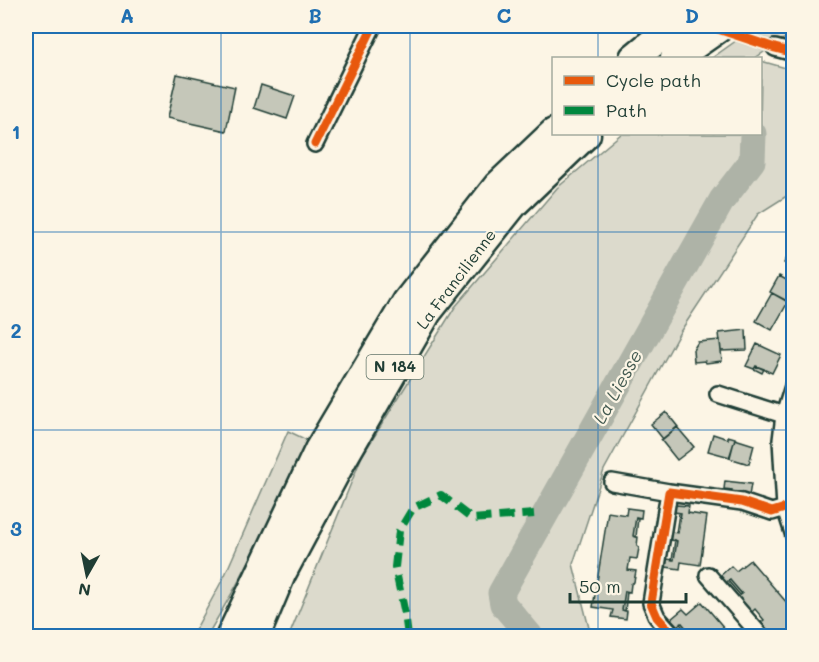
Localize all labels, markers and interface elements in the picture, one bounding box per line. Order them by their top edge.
text: A [120,2,134,28]
text: B [308,2,322,28]
text: C [497,2,512,28]
text: D [685,2,699,28]
legend [552,57,762,135]
text: Cycle path [606,68,701,92]
text: Path [606,98,646,122]
text: 1 [12,118,20,144]
street label: La Francilienne [411,224,500,333]
text: 2 [10,317,22,343]
water label: La Liesse [587,345,647,428]
road number: N 184 [366,355,424,379]
text: 3 [10,515,22,541]
north arrow [57,545,117,605]
scale bar [570,566,686,604]
text: 50 m [579,574,621,598]
text: N [77,579,92,602]

